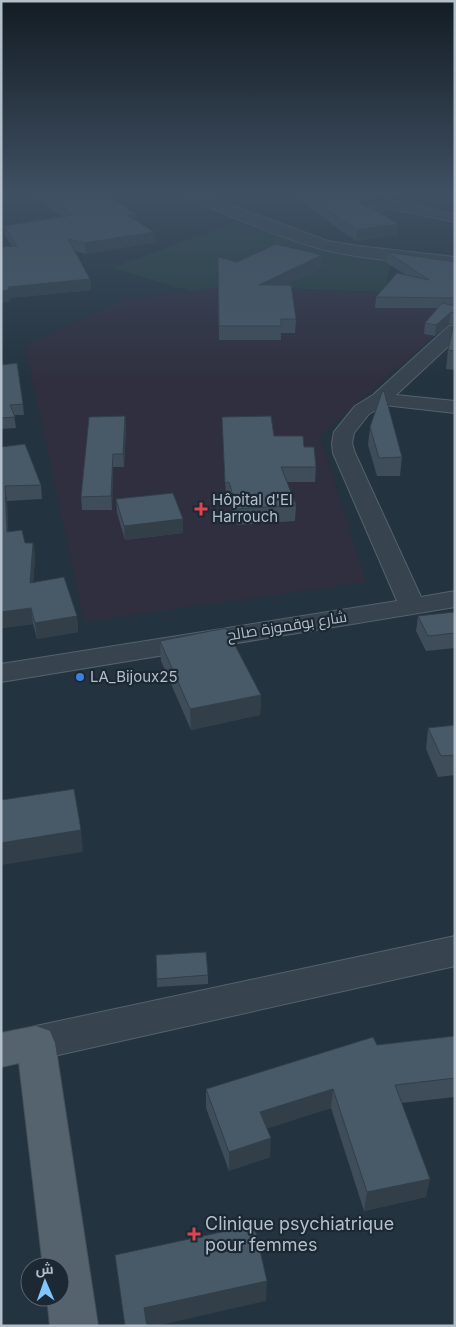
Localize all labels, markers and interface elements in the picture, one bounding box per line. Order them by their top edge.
place label: Hôpital d'El Harrouch [212,490,293,526]
marker: Hôpital d'El Harrouch [194,502,208,516]
street label: شارع بوقموزة صالح [226,607,348,646]
place label: LA_Bijoux25 [90,667,178,686]
marker: LA_Bijoux25 [74,671,86,683]
place label: Clinique psychiatrique pour femmes [205,1213,394,1255]
marker: Clinique psychiatrique pour femmes [187,1227,201,1241]
north arrow [20,1257,70,1307]
text: ش [35,1260,54,1278]

